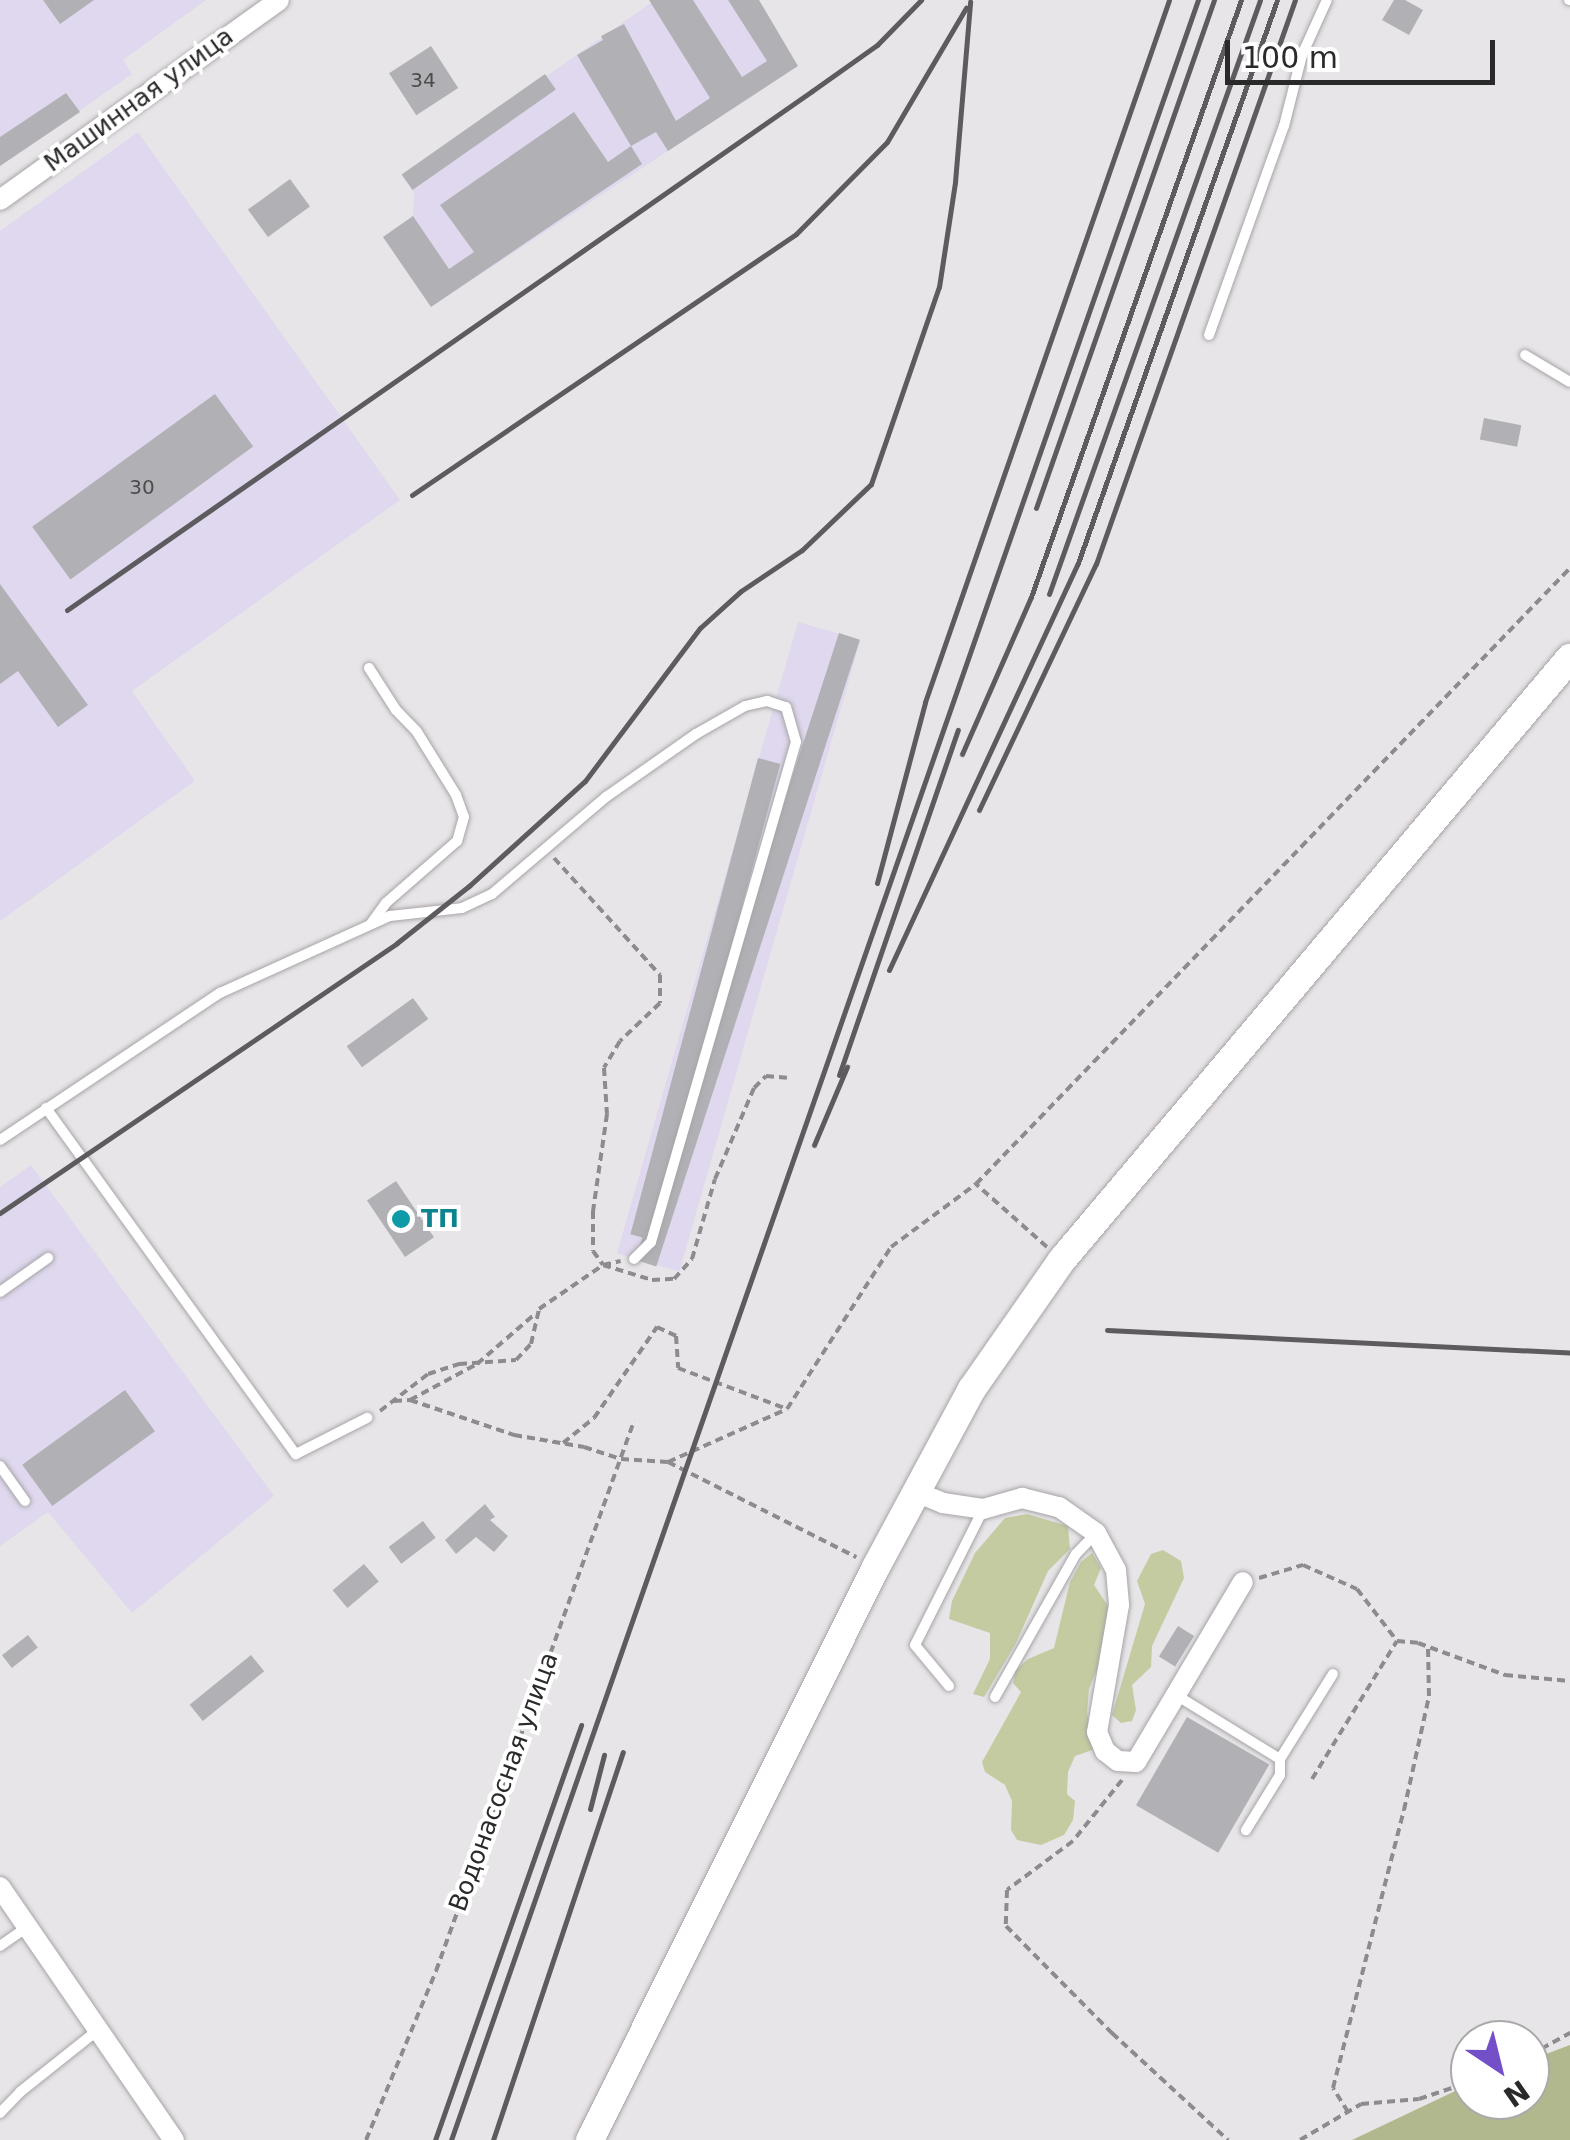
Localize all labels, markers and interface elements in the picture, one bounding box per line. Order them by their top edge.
scale bar [1230,20,1500,82]
street label: Машинная улица [39,21,239,179]
text: 100 m [1242,40,1338,75]
house number: 34 [410,68,436,92]
house number: 30 [129,475,155,499]
place label: ТП [421,1204,459,1234]
marker: ТП [390,1208,412,1230]
street label: Водонасосная улица [443,1648,565,1916]
north arrow [1450,2020,1550,2120]
text: N [1497,2073,1535,2114]

